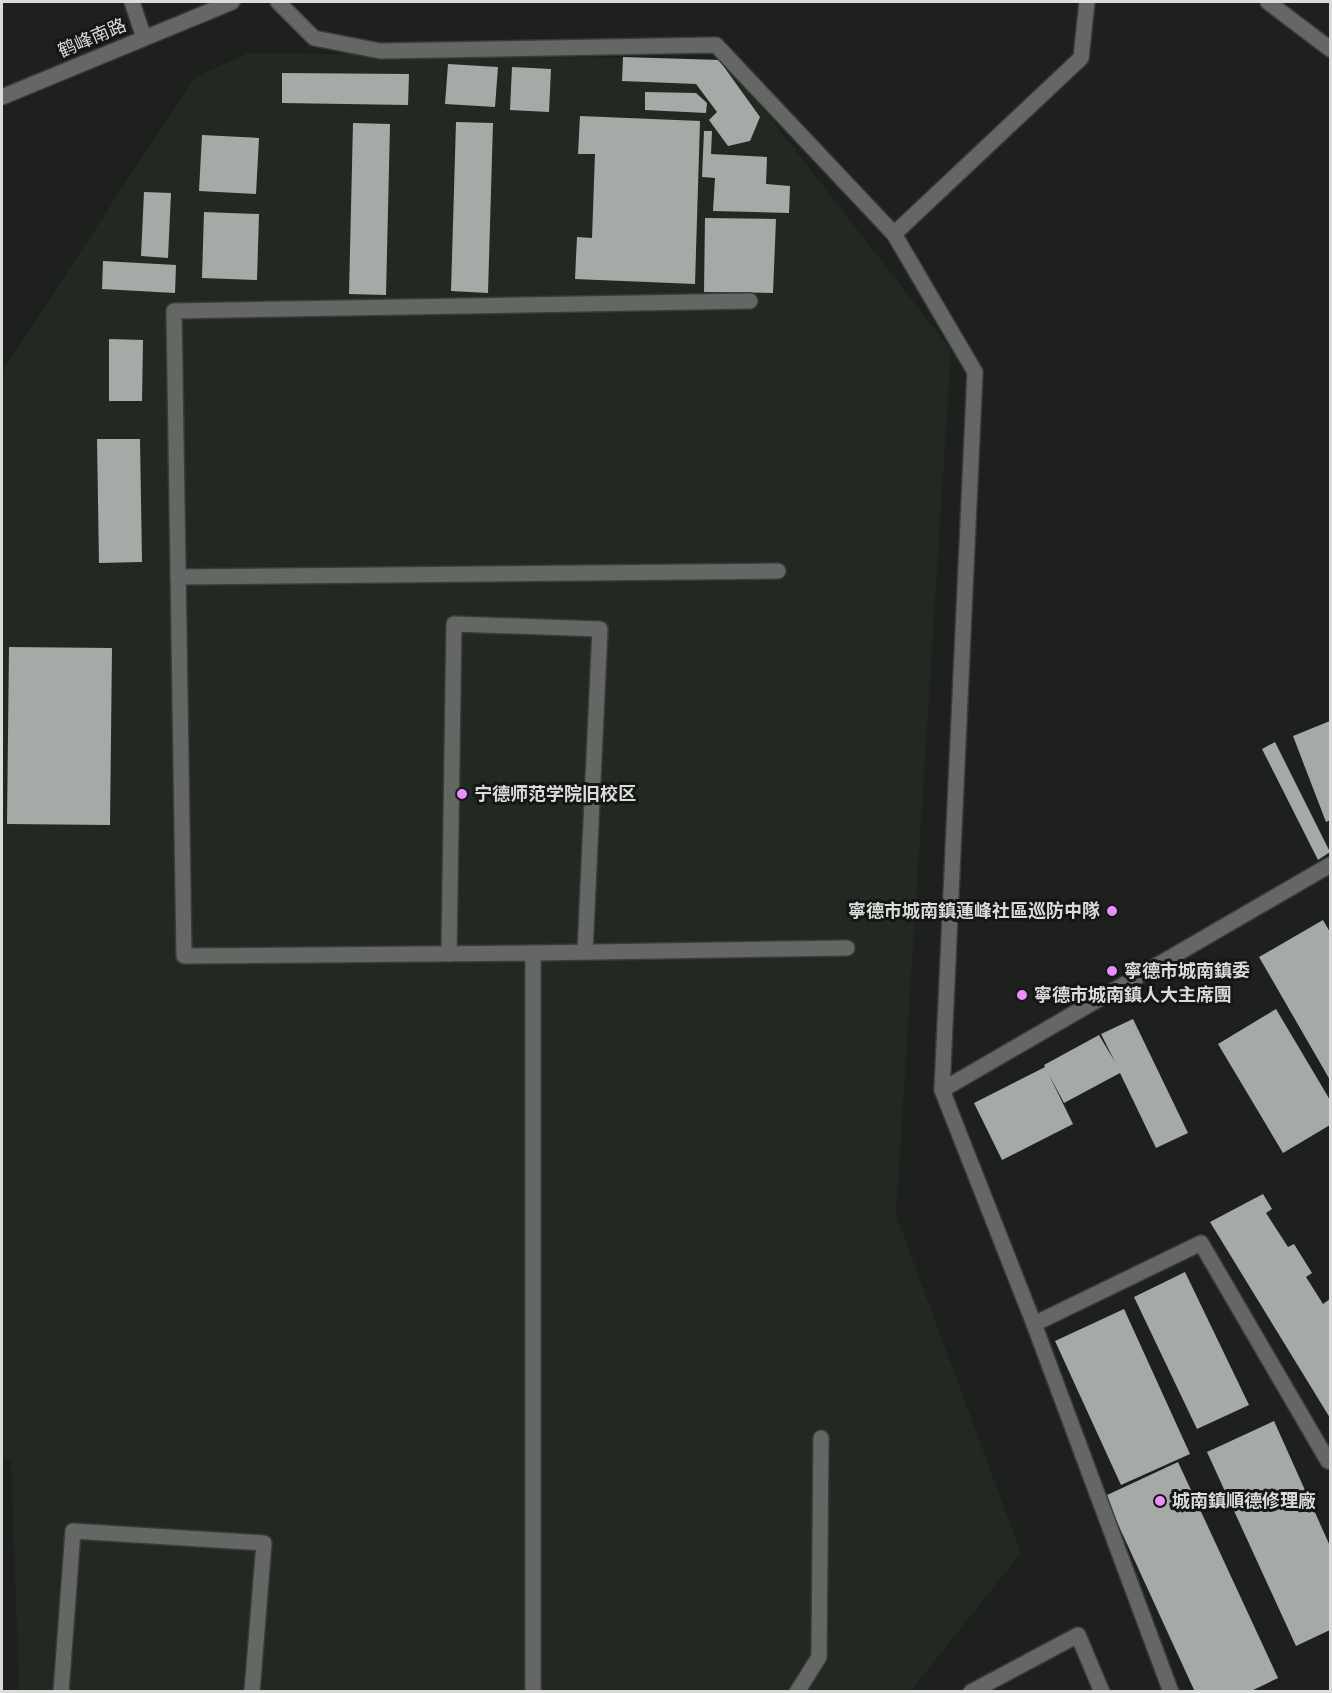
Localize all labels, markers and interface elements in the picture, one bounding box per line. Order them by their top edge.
street label: 鹤峰南路 [55,14,129,62]
place label: 宁德师范学院旧校区 [474,783,636,805]
marker: 宁德师范学院旧校区 [455,787,469,801]
place label: 寧德市城南鎮蓮峰社區巡防中隊 [848,900,1100,922]
marker: 寧德市城南鎮蓮峰社區巡防中隊 [1105,904,1119,918]
place label: 寧德市城南鎮委 [1124,960,1250,982]
marker: 寧德市城南鎮委 [1105,964,1119,978]
place label: 寧德市城南鎮人大主席團 [1034,984,1232,1006]
marker: 寧德市城南鎮人大主席團 [1015,988,1029,1002]
place label: 城南鎮順德修理廠 [1172,1490,1316,1512]
marker: 城南鎮順德修理廠 [1153,1494,1167,1508]

